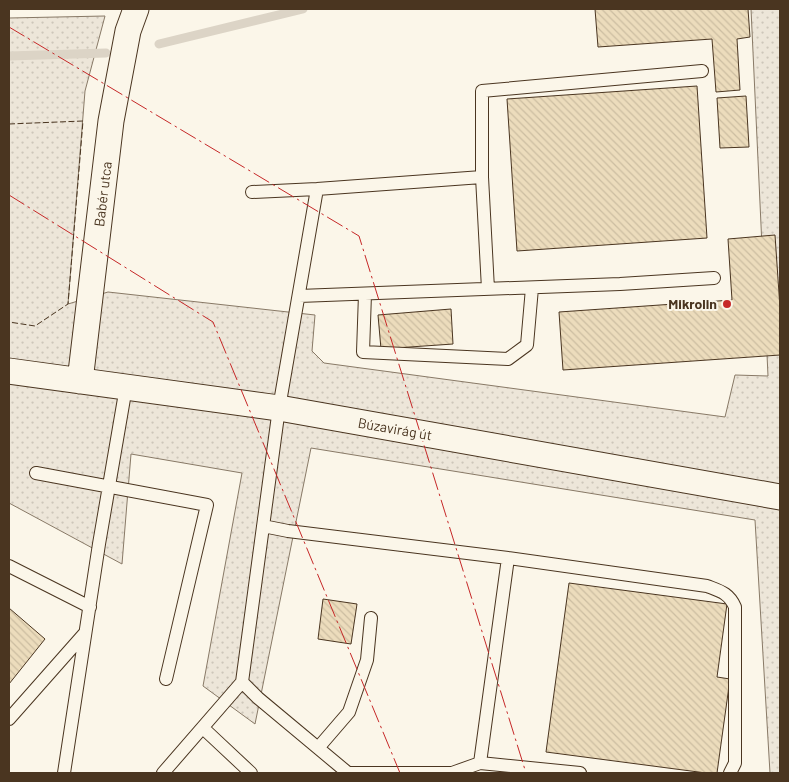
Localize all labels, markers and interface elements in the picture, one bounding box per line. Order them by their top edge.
street label: Babér utca [90,160,115,228]
place label: Mikrolin [668,295,717,312]
marker: Mikrolin [721,298,733,310]
street label: Búzavirág út [357,414,433,443]

